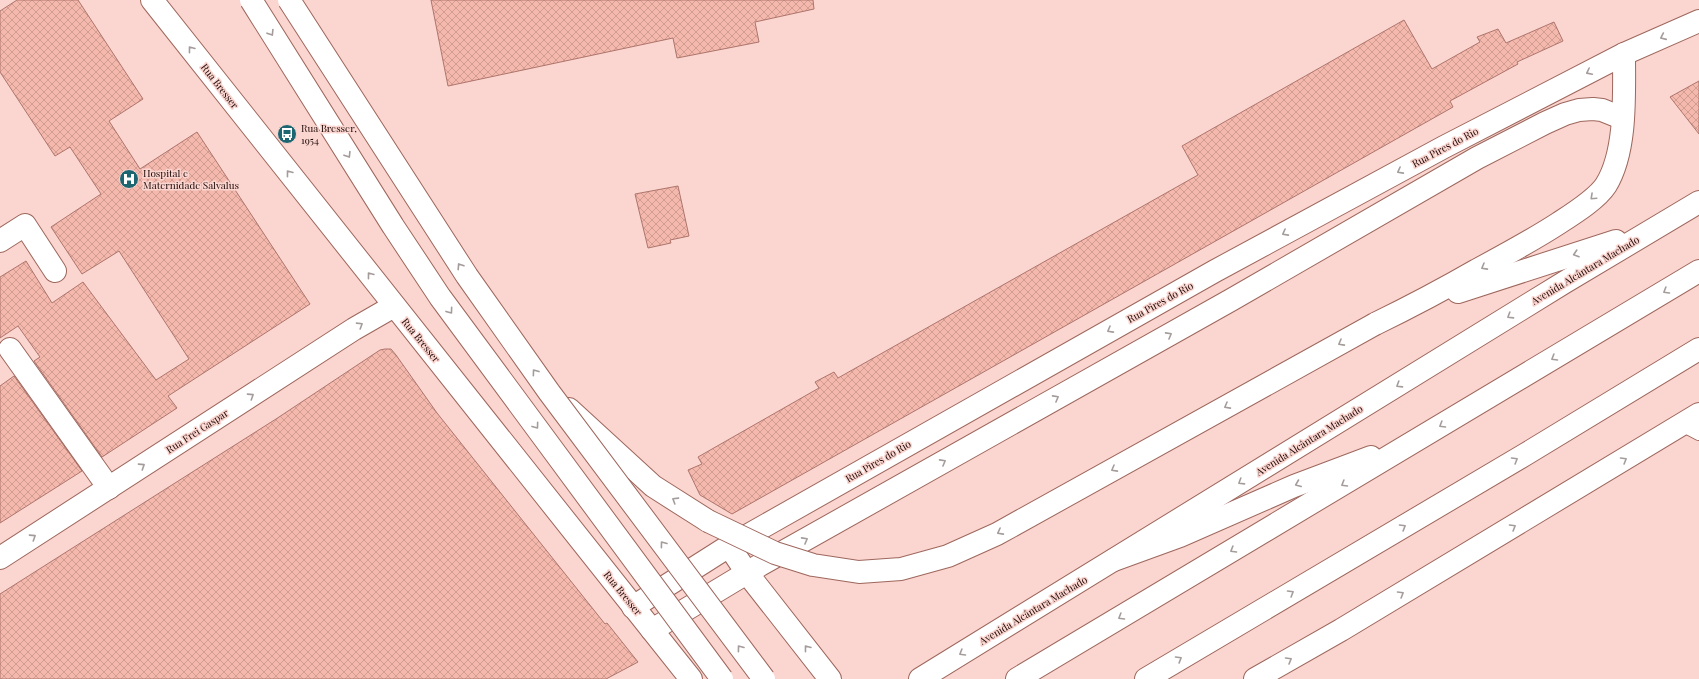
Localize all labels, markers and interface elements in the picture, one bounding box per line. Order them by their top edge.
one-way arrow [267,29,274,36]
one-way arrow [1660,32,1667,40]
one-way arrow [189,47,196,54]
street label: Rua Bresser [198,61,242,112]
one-way arrow [1586,67,1593,75]
place label: Rua Bresser, 1954 [301,121,357,147]
bus stop icon: Rua Bresser, 1954 [276,123,298,145]
street label: Rua Pires do Rio [1409,123,1481,170]
one-way arrow [343,151,351,158]
place label: Hospital e Maternidade Salvalus [143,166,239,192]
one-way arrow [1397,167,1404,174]
hospital icon: Hospital e Maternidade Salvalus [118,168,140,190]
one-way arrow [287,171,294,178]
one-way arrow [1591,192,1598,199]
one-way arrow [1282,229,1290,236]
street label: Avenida Alcântara Machado [1528,232,1642,308]
one-way arrow [1573,249,1580,258]
one-way arrow [1481,262,1488,269]
one-way arrow [457,263,465,270]
one-way arrow [368,273,375,280]
street label: Rua Pires do Rio [1125,278,1196,326]
one-way arrow [1663,287,1670,294]
one-way arrow [445,306,452,313]
one-way arrow [1507,311,1514,319]
street label: Rua Bresser [399,315,444,366]
one-way arrow [356,323,363,330]
one-way arrow [1107,326,1115,333]
one-way arrow [1165,332,1172,339]
one-way arrow [1338,339,1345,346]
one-way arrow [1551,354,1558,361]
one-way arrow [533,369,540,376]
one-way arrow [1396,380,1403,387]
one-way arrow [247,393,254,400]
one-way arrow [1052,396,1059,403]
street label: Avenida Alcântara Machado [1252,401,1366,479]
one-way arrow [1224,402,1232,409]
street label: Rua Frei Gaspar [163,405,231,456]
one-way arrow [1439,420,1446,428]
one-way arrow [531,422,538,429]
street label: Rua Pires do Rio [843,436,914,485]
one-way arrow [1620,457,1627,464]
one-way arrow [1511,458,1518,465]
one-way arrow [938,459,946,466]
one-way arrow [138,463,145,471]
one-way arrow [1111,464,1118,472]
one-way arrow [1238,477,1245,485]
one-way arrow [1341,479,1348,486]
one-way arrow [1295,480,1302,488]
one-way arrow [672,497,679,505]
one-way arrow [1399,524,1406,531]
one-way arrow [1509,524,1516,531]
one-way arrow [997,527,1004,535]
one-way arrow [29,534,36,541]
one-way arrow [801,537,808,544]
one-way arrow [660,541,667,548]
one-way arrow [1230,546,1237,553]
street label: Rua Bresser [601,568,646,619]
street label: Avenida Alcântara Machado [976,572,1090,648]
one-way arrow [1287,590,1294,597]
one-way arrow [1397,591,1404,598]
one-way arrow [1118,612,1125,619]
one-way arrow [738,645,745,652]
one-way arrow [804,646,811,653]
one-way arrow [959,649,966,656]
one-way arrow [1175,656,1182,664]
one-way arrow [1285,657,1292,664]

